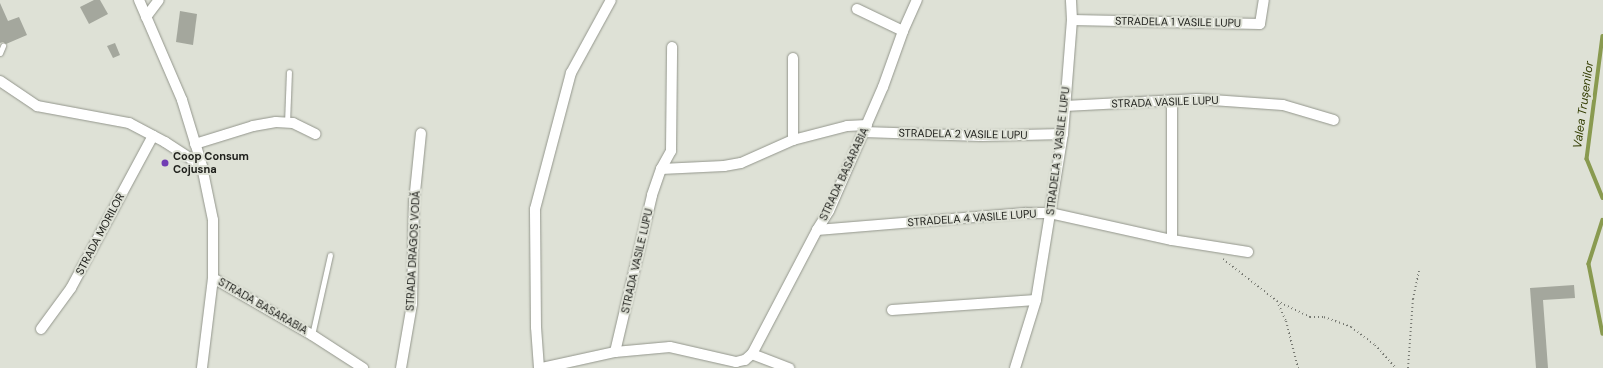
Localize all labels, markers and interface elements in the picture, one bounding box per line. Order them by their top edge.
street label: STRADELA 1 VASILE LUPU [1115,14,1241,30]
water label: Valea Trușenilor [1571,60,1597,150]
street label: STRADELA 3 VASILE LUPU [1044,86,1072,216]
street label: STRADA VASILE LUPU [1111,94,1219,110]
street label: STRADA BASARABIA [817,125,871,223]
street label: STRADELA 2 VASILE LUPU [898,126,1028,142]
place label: Coop Consum Cojusna [173,150,249,176]
marker: Coop Consum Cojusna [160,158,170,168]
street label: STRADA MORILOR [73,191,127,277]
street label: STRADA DRAGOȘ VODĂ [403,191,423,311]
street label: STRADA VASILE LUPU [619,207,655,315]
street label: STRADELA 4 VASILE LUPU [907,207,1037,229]
street label: STRADA BASARABIA [216,275,310,337]

